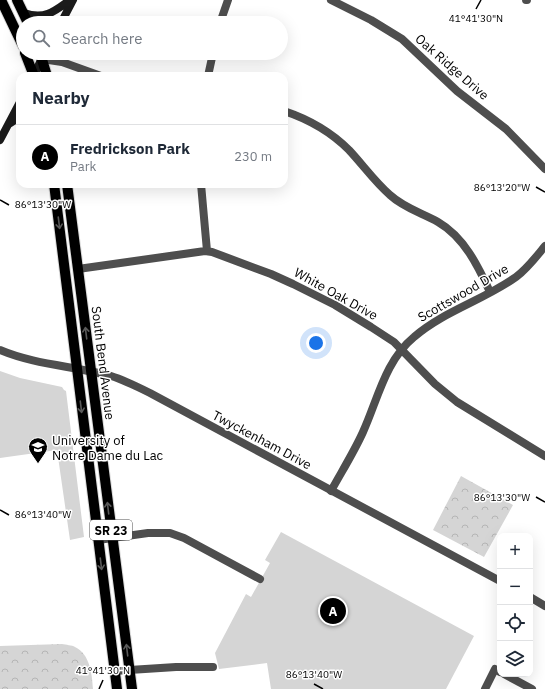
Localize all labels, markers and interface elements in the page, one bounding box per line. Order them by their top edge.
text: 41°41'30"N [449,12,503,25]
search box [16,16,288,60]
icon: search [30,27,52,49]
text: Search here [62,29,142,48]
street label: Oak Ridge Drive [412,30,492,104]
text: Nearby [32,87,90,109]
text: Fredrickson Park [70,139,190,158]
text: A [41,148,49,165]
text: 230 m [234,148,272,165]
text: Park [70,158,96,175]
text: 86°13'20"W [474,181,530,194]
text: 86°13'30"W [15,198,71,211]
one-way arrow [55,216,63,229]
street label: Scottswood Drive [415,260,511,326]
street label: White Oak Drive [291,264,381,324]
street label: South Bend Avenue [88,305,118,421]
one-way arrow [82,327,90,340]
your location [306,333,326,353]
one-way arrow [77,400,85,413]
street label: Twyckenham Drive [209,407,315,473]
place label: University of Notre Dame du Lac [52,432,164,464]
school or university icon: University of Notre Dame du Lac [27,436,49,464]
text: 86°13'30"W [474,491,530,504]
one-way arrow [105,501,112,514]
text: 86°13'40"W [15,508,71,521]
road number: SR 23 [90,520,132,540]
map controls [497,533,533,677]
button: + [497,533,533,569]
one-way arrow [97,557,105,570]
button: − [497,569,533,605]
pin: A [320,596,346,626]
button: locate [497,605,533,641]
button: layers [497,641,533,677]
one-way arrow [123,644,131,657]
text: 41°41'30"N [76,664,130,677]
text: 86°13'40"W [286,668,342,681]

